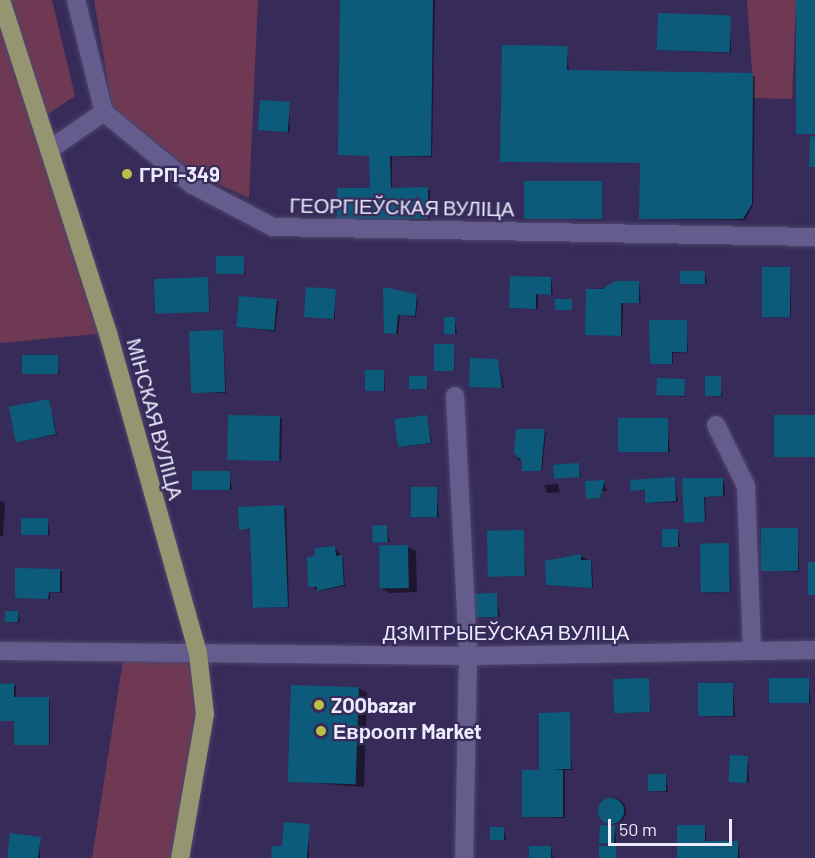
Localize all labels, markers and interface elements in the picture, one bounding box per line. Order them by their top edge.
place label: ГРП-349 [139,162,220,186]
marker: ГРП-349 [120,167,134,181]
street label: ГЕОРГІЕЎСКАЯ ВУЛІЦА [289,193,515,221]
street label: МІНСКАЯ ВУЛІЦА [122,336,188,502]
street label: ДЗМІТРЫЕЎСКАЯ ВУЛІЦА [383,620,629,644]
place label: ZOObazar [331,693,416,717]
marker: ZOObazar [312,698,326,712]
place label: Евроопт Market [333,719,482,743]
marker: Евроопт Market [314,724,328,738]
scale bar [611,807,736,845]
text: 50 m [619,818,657,840]

